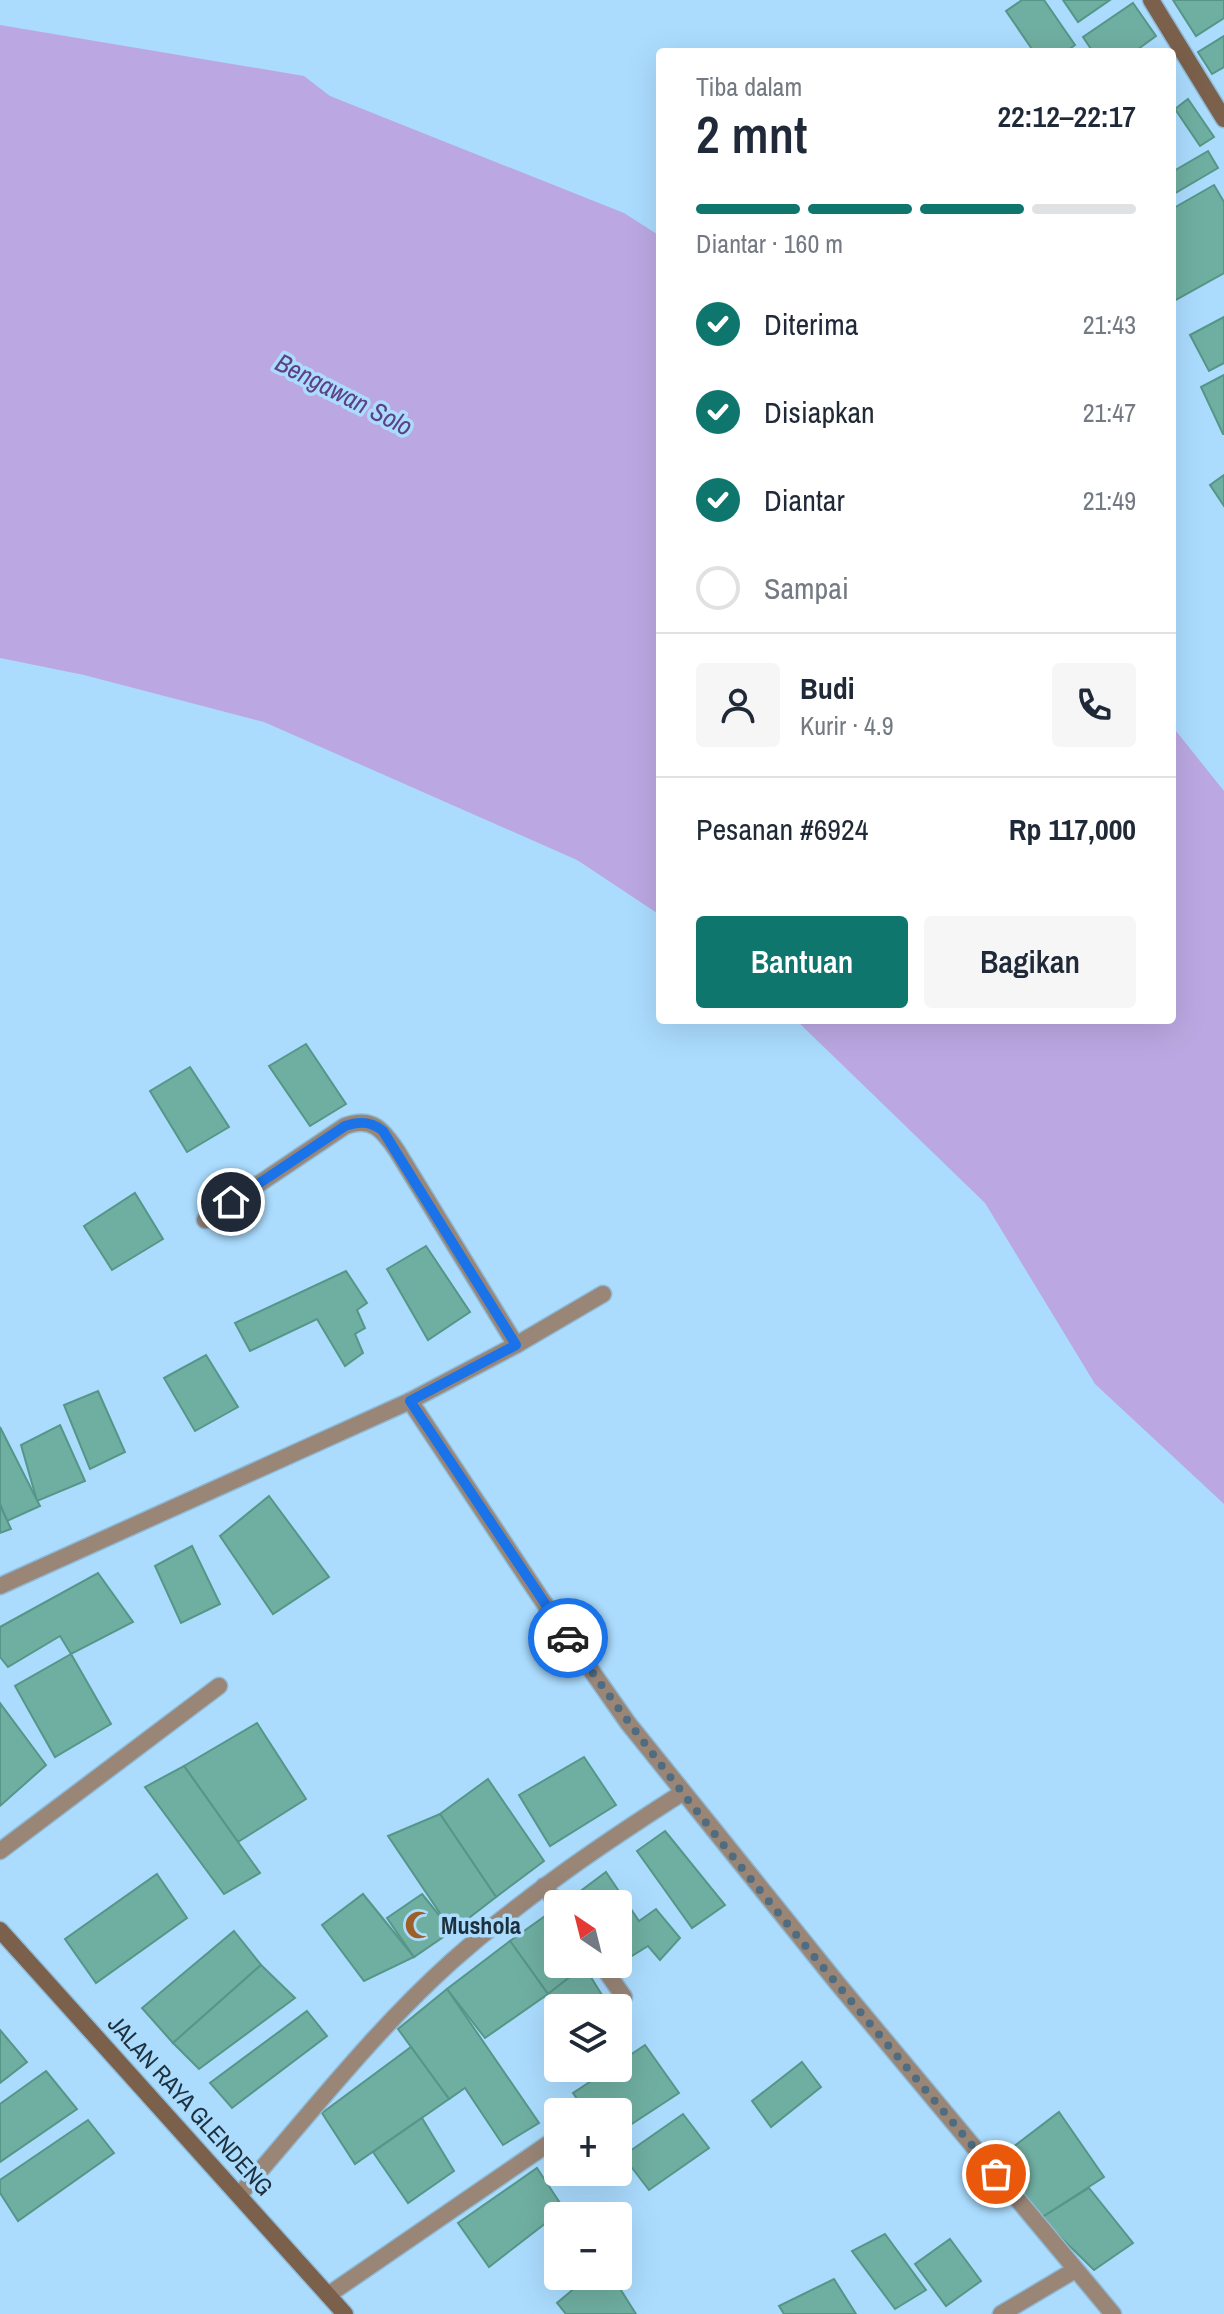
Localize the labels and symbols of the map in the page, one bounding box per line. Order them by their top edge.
water label: Bengawan Solo [270,345,418,443]
pin [197,1168,265,1236]
courier [528,1598,608,1678]
north arrow [544,1890,632,1978]
place label: Mushola [441,1909,521,1941]
mosque icon: Mushola [404,1910,434,1940]
street label: JALAN RAYA GLENDENG [101,2008,281,2202]
pin [962,2140,1030,2208]

